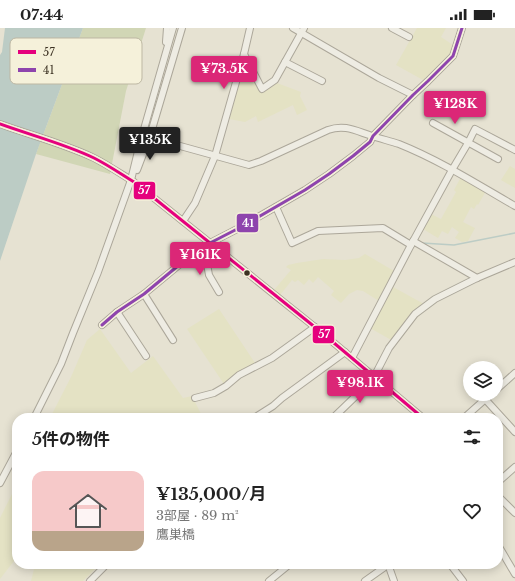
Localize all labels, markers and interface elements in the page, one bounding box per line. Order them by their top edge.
text: 07:44 [20,5,63,24]
legend [10,38,142,84]
text: 57 [43,45,55,59]
pin: ¥73.5K [191,56,257,90]
text: ¥73.5K [200,60,248,77]
text: 41 [43,63,54,77]
pin: ¥128K [427,91,483,125]
text: ¥128K [433,95,477,112]
pin: ¥135K [122,127,178,161]
text: ¥135K [128,131,172,148]
line badge: 57 [133,181,156,200]
text: 57 [138,183,150,197]
line badge: 41 [236,213,259,233]
text: 41 [242,216,254,230]
pin: ¥161K [172,242,228,276]
text: ¥161K [179,246,221,263]
unlabelled marker [242,268,252,278]
line badge: 57 [312,325,335,344]
text: 57 [318,327,330,341]
map controls [463,361,503,401]
button: layers [463,361,503,401]
pin: ¥98.1K [327,370,393,404]
text: ¥98.1K [336,374,384,391]
icon: filters [461,426,483,448]
text: 5件の物件 [32,429,110,450]
text: ¥135,000/月 [156,484,267,505]
icon: home [64,487,112,535]
icon: heart [461,500,483,522]
text: 3部屋 · 89 m² [156,507,239,524]
text: 鷹巣橋 [156,526,195,543]

